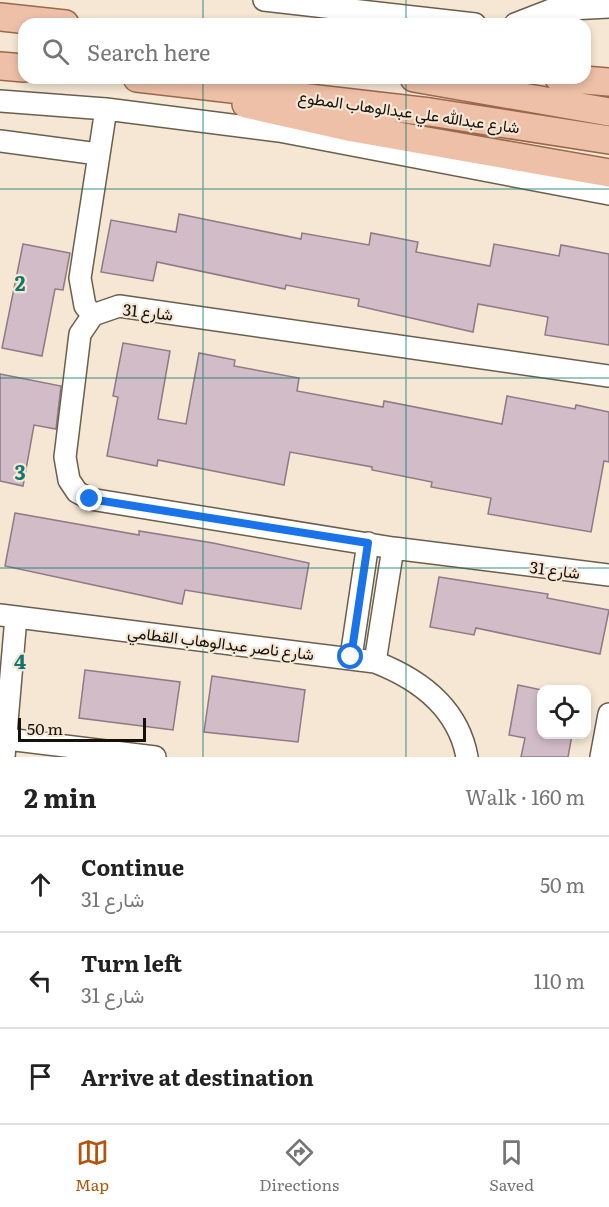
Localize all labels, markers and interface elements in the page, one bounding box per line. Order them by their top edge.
search box [18,18,591,84]
icon: search [39,35,72,68]
text: Search here [87,35,210,68]
street label: شارع عبدالله علي عبدالوهاب المطوع [296,84,521,141]
text: 2 [15,267,26,297]
street label: شارع 31 [121,296,174,327]
text: 3 [14,456,26,486]
route end [76,485,102,511]
street label: شارع 31 [528,554,582,585]
street label: شارع ناصر عبدالوهاب القطامي [126,619,316,668]
route start [337,643,363,669]
text: 4 [14,645,26,675]
map controls [537,685,591,739]
button: locate [537,685,591,739]
scale bar [18,715,146,742]
text: 50 m [27,716,63,740]
text: 2 min [24,777,97,816]
text: Walk · 160 m [465,781,585,811]
text: Continue [81,850,184,883]
icon: ahead [24,868,57,901]
text: 50 m [540,869,585,899]
text: شارع 31 [81,883,144,913]
text: Turn left [81,946,182,979]
icon: left [24,964,57,997]
text: 110 m [534,965,585,995]
text: شارع 31 [81,979,144,1009]
icon: arrive [24,1060,57,1093]
text: Arrive at destination [81,1060,314,1093]
tab: Map [75,1136,109,1196]
tab: Directions [259,1136,339,1196]
tab: Saved [489,1136,534,1196]

